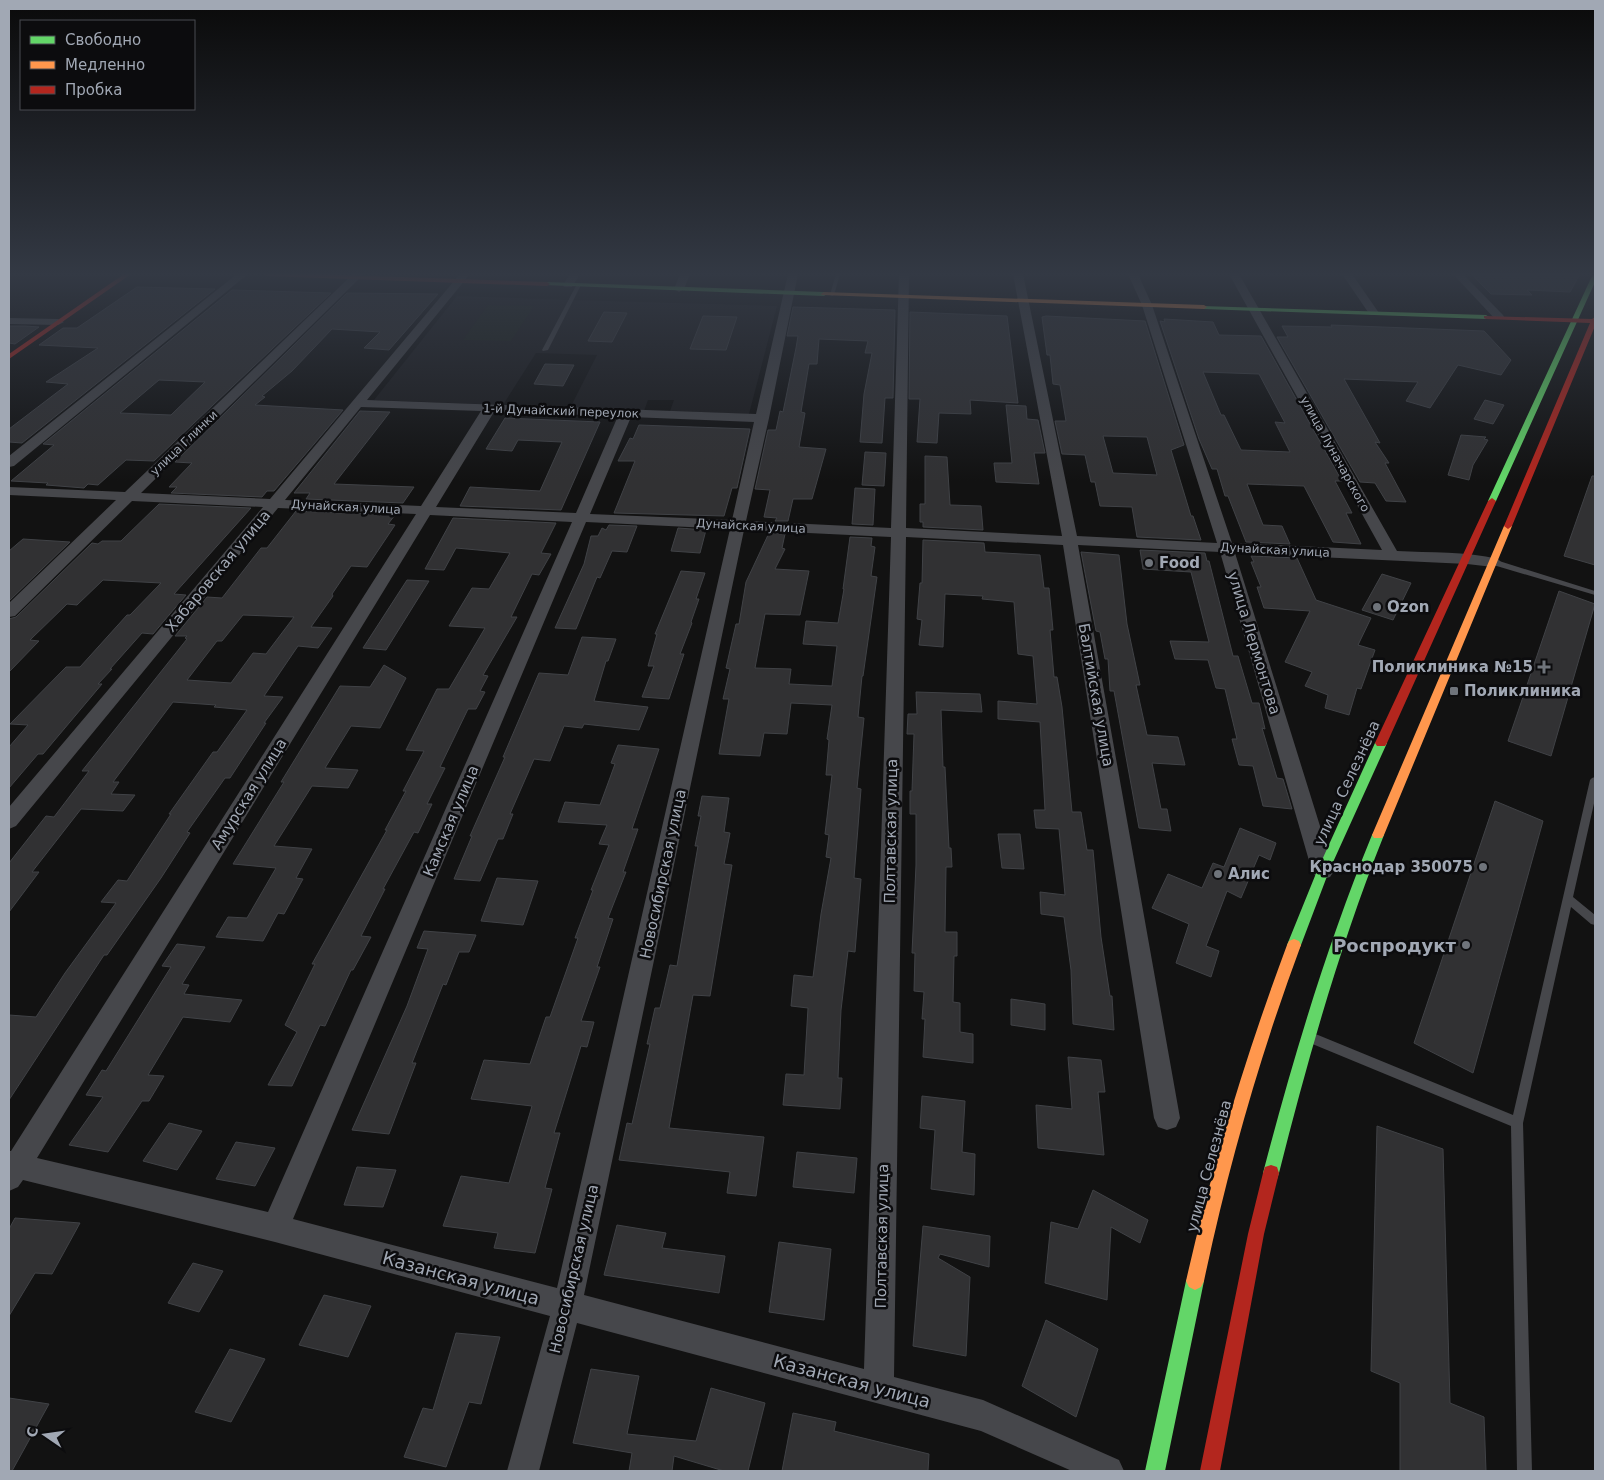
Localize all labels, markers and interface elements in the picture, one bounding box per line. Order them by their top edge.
legend [20,20,195,110]
text: Свободно [65,31,141,49]
text: Медленно [65,56,145,74]
text: Пробка [65,81,122,99]
street label: улица Луначарского [1297,394,1373,514]
street label: 1-й Дунайский переулок [483,401,639,421]
street label: улица Глинки [148,408,220,478]
street label: Дунайская улица [291,497,401,517]
street label: Хабаровская улица [162,506,274,636]
street label: Дунайская улица [696,516,806,536]
street label: Дунайская улица [1220,540,1330,560]
place label: Food [1159,554,1200,572]
marker: Food [1143,557,1155,569]
street label: улица Лермонтова [1224,569,1284,717]
place label: Ozon [1387,598,1429,616]
marker: Ozon [1371,601,1383,613]
street label: Балтийская улица [1075,622,1117,768]
place label: Поликлиника №15 [1372,658,1533,676]
marker: Поликлиника №15 [1537,660,1551,674]
place label: Поликлиника [1464,682,1581,700]
marker: Поликлиника [1448,685,1460,697]
street label: улица Селезнёва [1310,718,1384,848]
street label: Амурская улица [207,735,291,853]
street label: Полтавская улица [881,758,901,904]
street label: Камская улица [419,763,483,879]
street label: Новосибирская улица [636,788,690,960]
place label: Краснодар 350075 [1310,858,1473,876]
marker: Краснодар 350075 [1477,861,1489,873]
place label: Алис [1228,865,1270,883]
marker: Алис [1212,868,1224,880]
place label: Роспродукт [1333,935,1457,956]
marker: Роспродукт [1460,939,1472,951]
street label: улица Селезнёва [1183,1098,1235,1234]
street label: Полтавская улица [872,1163,892,1309]
street label: Новосибирская улица [546,1183,602,1355]
street label: Казанская улица [380,1247,542,1309]
street label: Казанская улица [771,1350,933,1412]
north arrow [20,1410,70,1460]
text: С [23,1425,41,1439]

